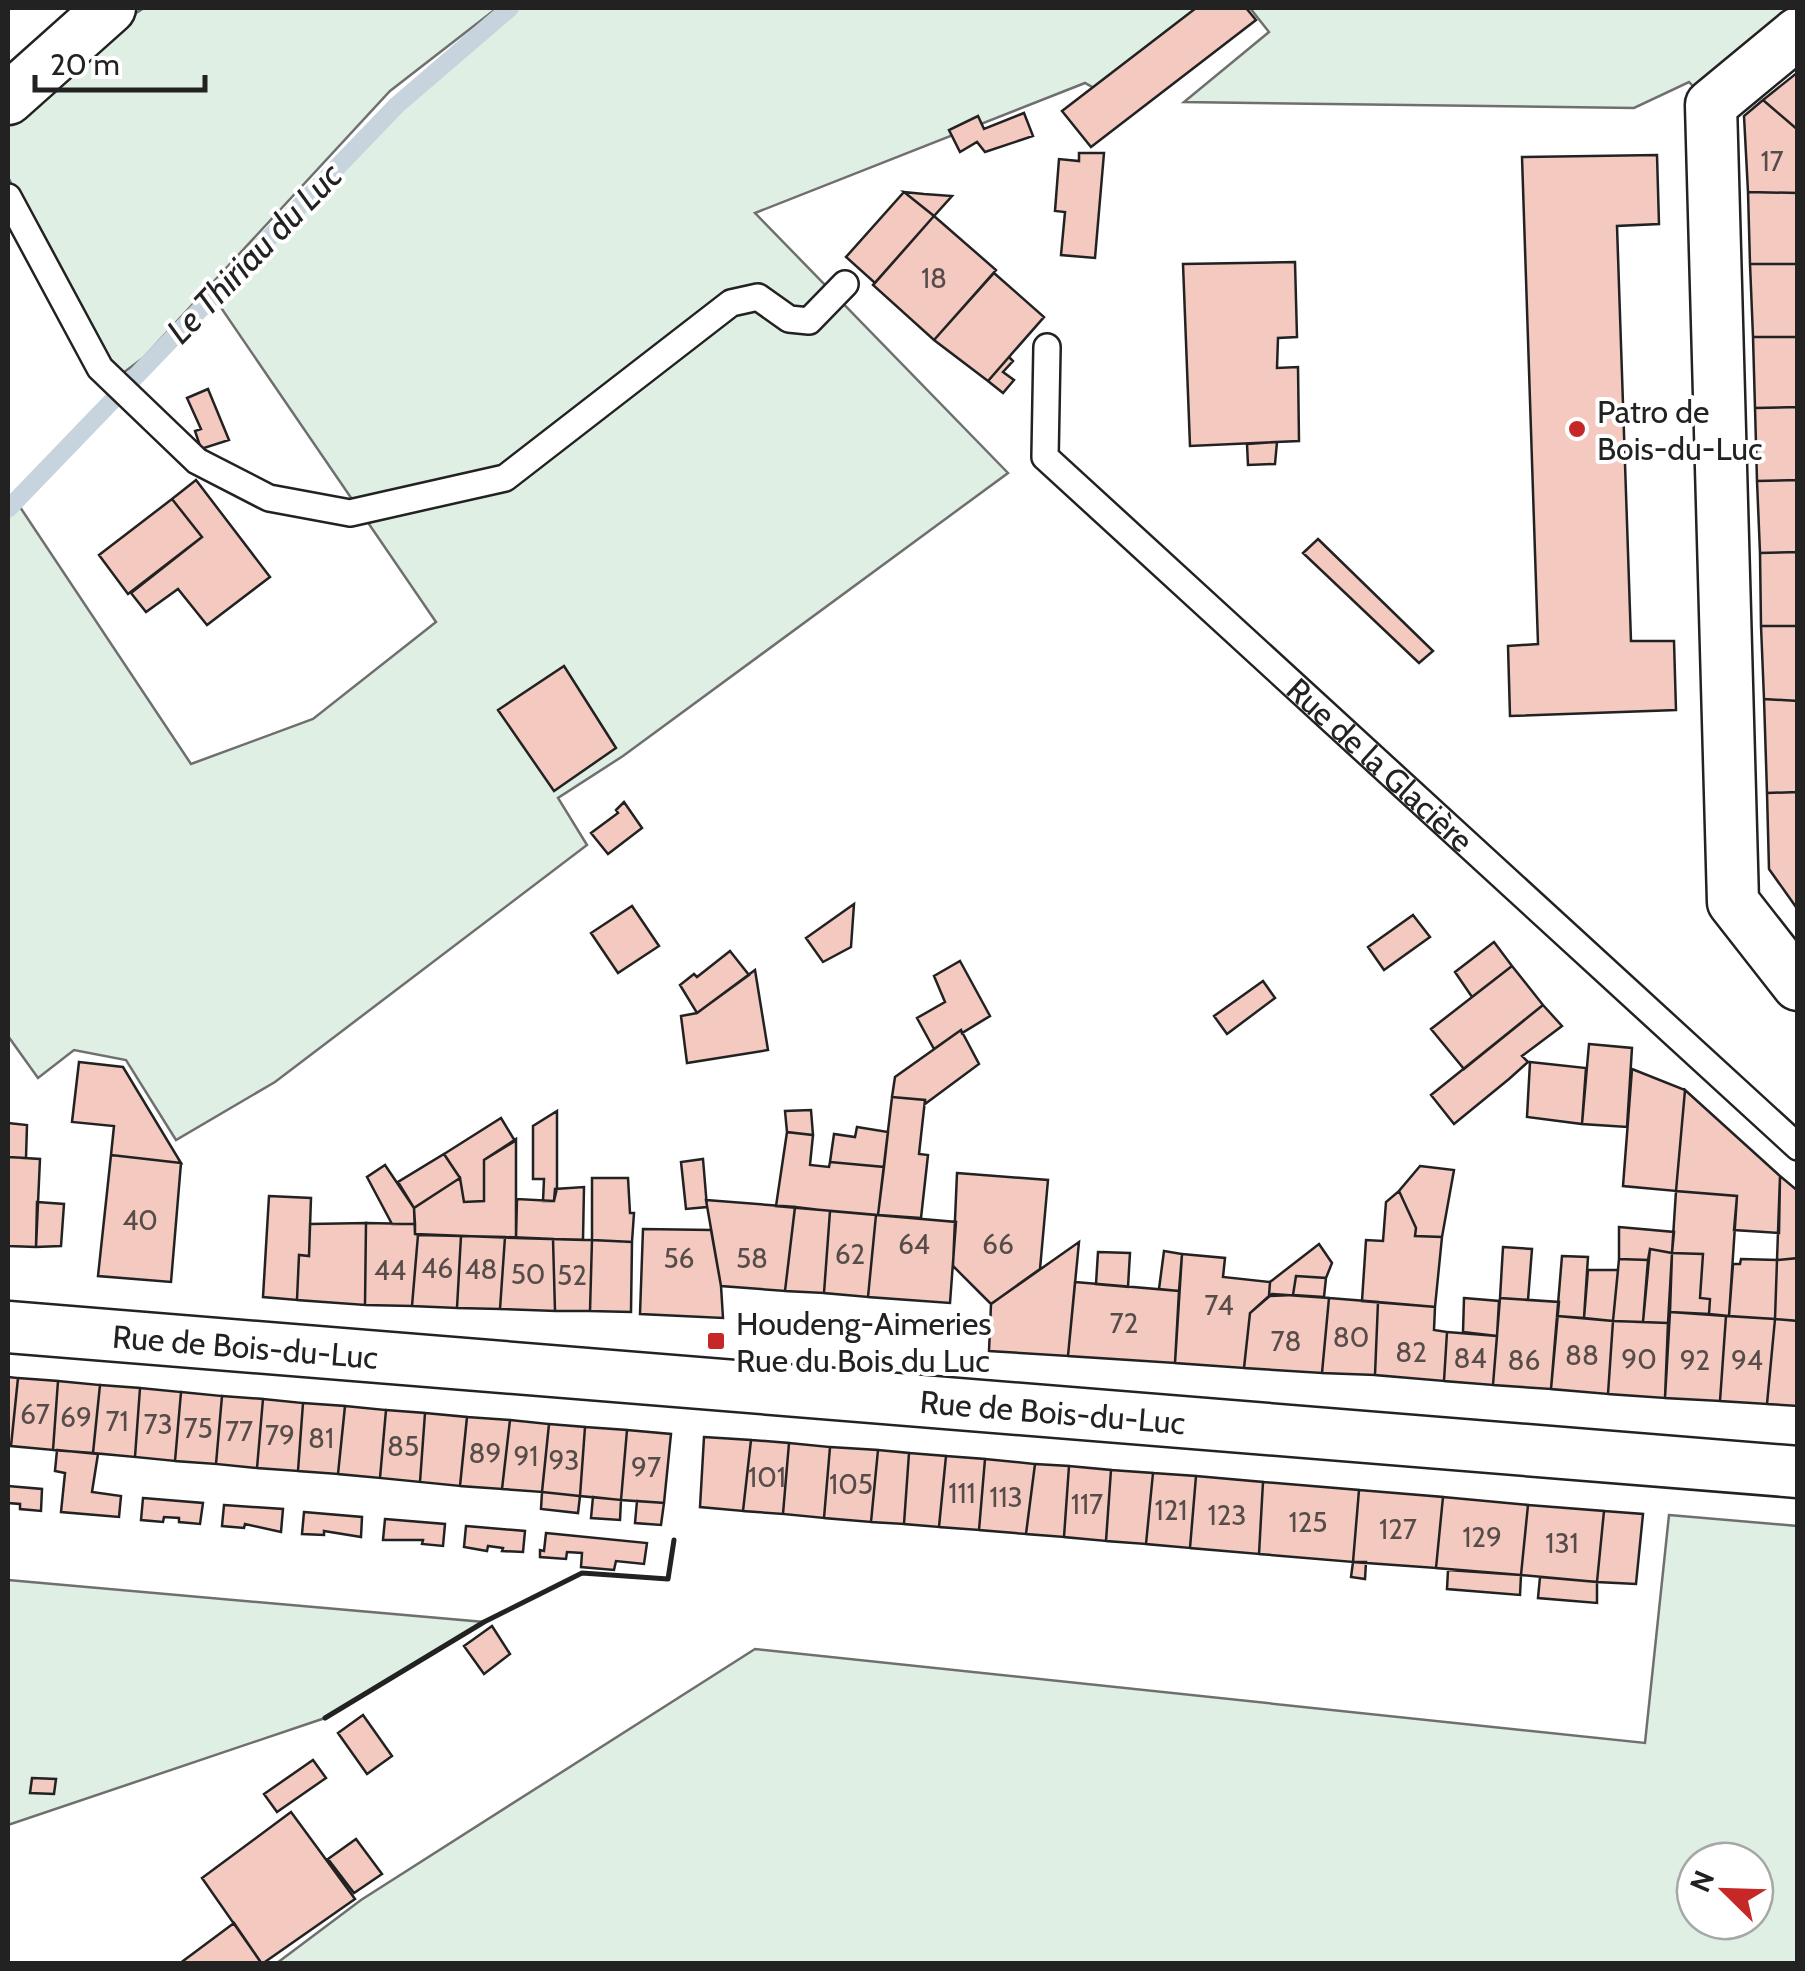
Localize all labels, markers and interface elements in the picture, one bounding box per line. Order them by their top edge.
scale bar [35,30,205,92]
text: 20 m [50,46,120,83]
house number: 17 [1760,144,1784,178]
water label: Le Thiriau du Luc [157,154,351,352]
house number: 18 [921,261,947,295]
place label: Patro de Bois-du-Luc [1597,392,1763,468]
marker: Patro de Bois-du-Luc [1566,418,1588,440]
street label: Rue de la Glacière [1279,669,1482,859]
house number: 40 [122,1203,158,1237]
house number: 64 [898,1227,930,1261]
house number: 66 [982,1227,1014,1261]
house number: 62 [835,1237,865,1271]
house number: 56 [663,1241,695,1275]
house number: 58 [736,1241,768,1275]
house number: 46 [421,1251,453,1285]
house number: 48 [464,1252,498,1286]
house number: 44 [374,1253,406,1287]
house number: 50 [511,1257,545,1291]
house number: 52 [557,1258,587,1292]
house number: 74 [1204,1288,1234,1322]
place label: Houdeng-Aimeries Rue du Bois du Luc [736,1304,992,1380]
house number: 72 [1110,1306,1138,1340]
street label: Rue de Bois-du-Luc [111,1316,379,1376]
house number: 80 [1333,1320,1369,1354]
house number: 78 [1270,1324,1302,1358]
marker: Houdeng-Aimeries Rue du Bois du Luc [705,1330,727,1352]
house number: 82 [1395,1335,1427,1369]
house number: 88 [1565,1338,1599,1372]
house number: 84 [1453,1341,1487,1375]
house number: 90 [1621,1342,1657,1376]
house number: 86 [1508,1343,1540,1377]
house number: 92 [1680,1343,1710,1377]
house number: 94 [1731,1343,1763,1377]
street label: Rue de Bois-du-Luc [918,1381,1187,1442]
house number: 67 [20,1397,50,1431]
house number: 69 [60,1400,92,1434]
house number: 71 [105,1404,129,1438]
house number: 73 [143,1407,173,1441]
house number: 75 [183,1411,213,1445]
house number: 77 [225,1414,253,1448]
house number: 79 [265,1418,295,1452]
house number: 81 [308,1421,334,1455]
house number: 85 [387,1429,419,1463]
house number: 89 [469,1436,501,1470]
house number: 91 [513,1439,539,1473]
house number: 93 [548,1443,580,1477]
house number: 97 [631,1450,661,1484]
house number: 101 [748,1460,786,1494]
house number: 105 [829,1467,873,1501]
house number: 111 [948,1476,976,1510]
house number: 113 [989,1480,1023,1514]
house number: 117 [1071,1487,1103,1521]
house number: 121 [1155,1493,1187,1527]
house number: 123 [1208,1498,1246,1532]
house number: 125 [1289,1505,1327,1539]
house number: 127 [1379,1512,1417,1546]
house number: 129 [1462,1520,1502,1554]
house number: 131 [1545,1526,1579,1560]
north arrow [1675,1841,1775,1941]
text: N [1682,1865,1722,1897]

